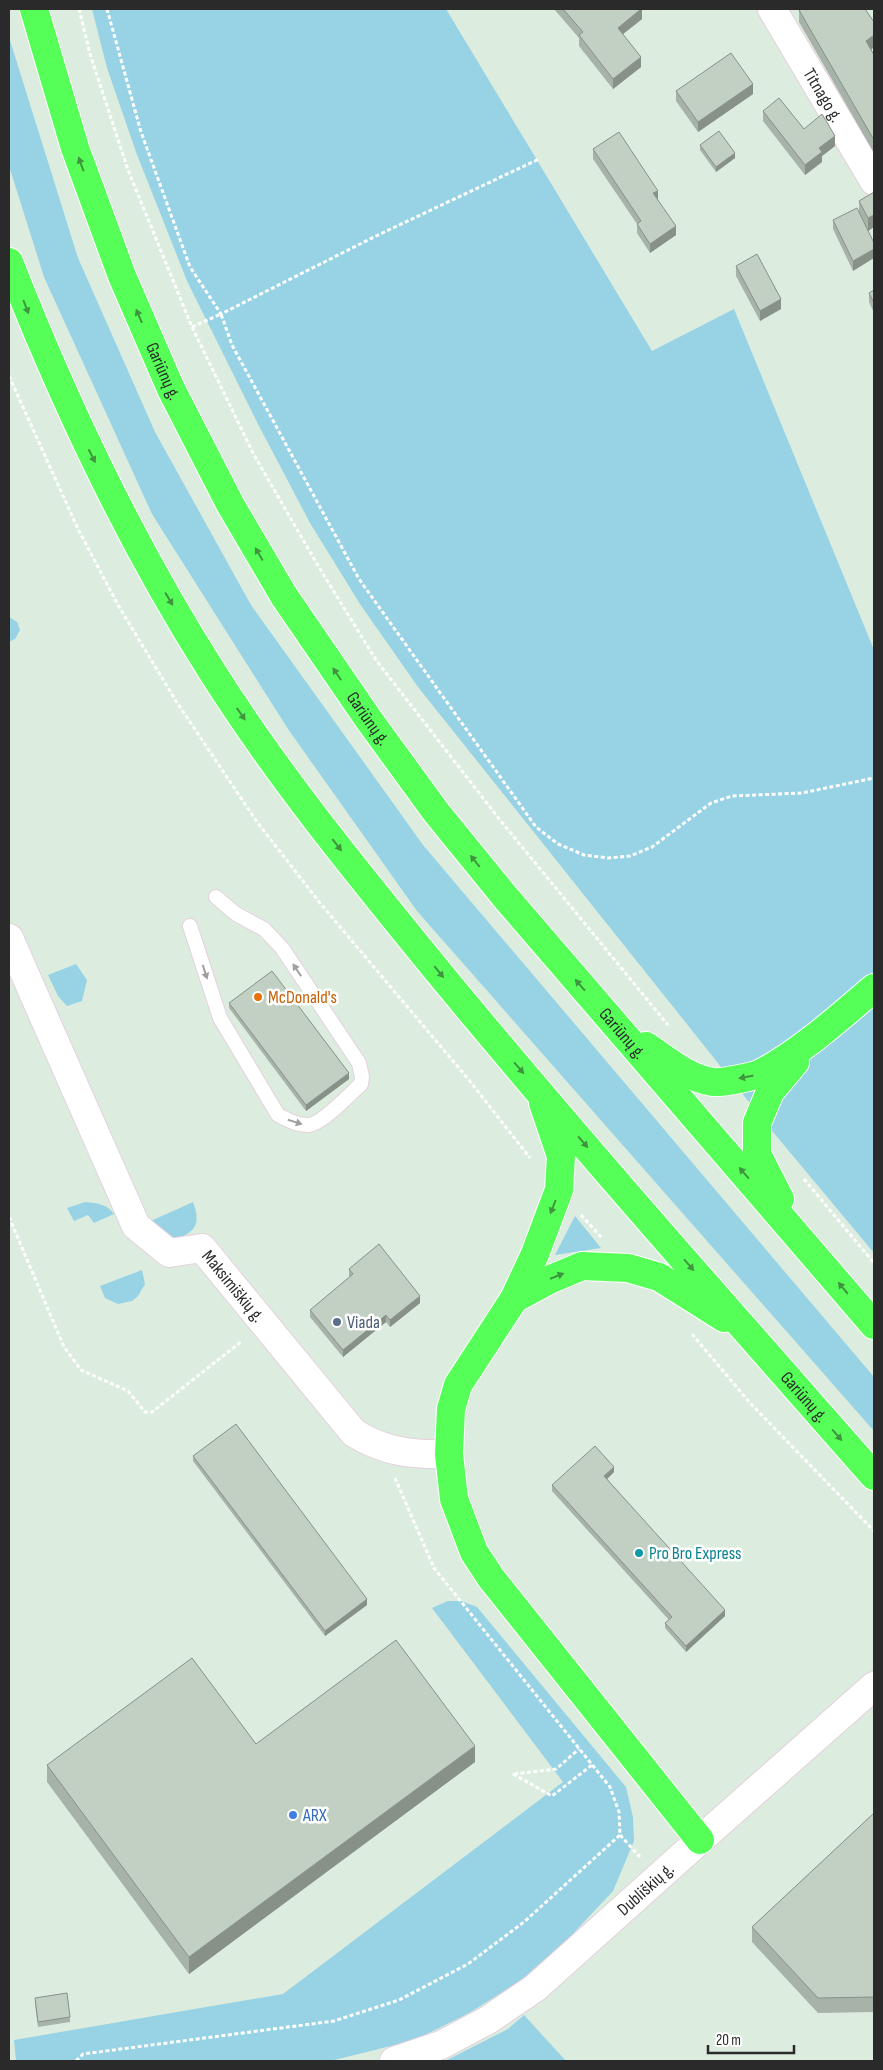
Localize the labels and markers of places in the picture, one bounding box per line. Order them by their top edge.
place label: McDonald's [268,987,337,1008]
marker: McDonald's [252,991,264,1003]
place label: Viada [347,1312,380,1333]
marker: Viada [331,1316,343,1328]
place label: Pro Bro Express [649,1543,741,1564]
marker: Pro Bro Express [633,1547,645,1559]
place label: ARX [302,1805,327,1826]
marker: ARX [287,1809,299,1821]

